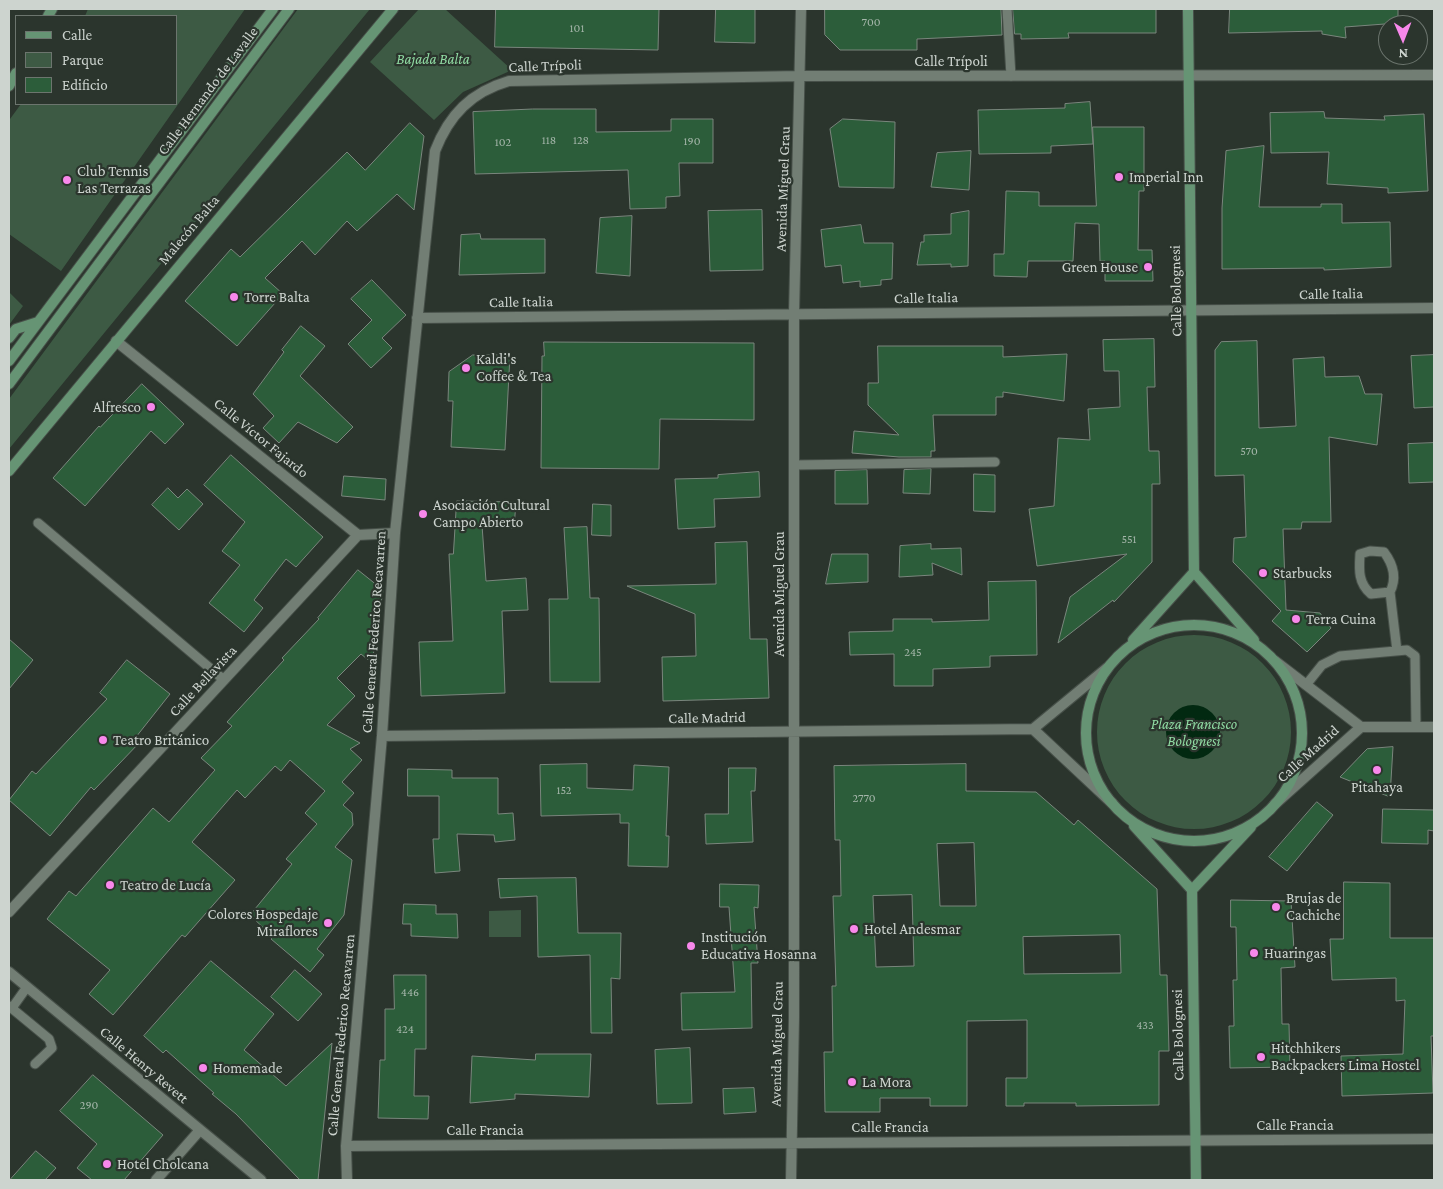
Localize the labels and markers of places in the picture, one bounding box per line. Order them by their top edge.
place label: Club Tennis Las Terrazas [77,162,151,197]
place label: Imperial Inn [1129,168,1204,186]
marker: Imperial Inn [1113,171,1125,183]
marker: Club Tennis Las Terrazas [61,174,73,186]
place label: Green House [1062,258,1138,276]
marker: Green House [1142,261,1154,273]
place label: Torre Balta [244,288,310,306]
marker: Torre Balta [228,291,240,303]
place label: Kaldi's Coffee & Tea [476,350,551,385]
marker: Kaldi's Coffee & Tea [460,362,472,374]
place label: Alfresco [93,398,141,416]
marker: Alfresco [145,401,157,413]
place label: Asociación Cultural Campo Abierto [433,496,550,531]
marker: Asociación Cultural Campo Abierto [417,508,429,520]
place label: Starbucks [1273,564,1332,582]
marker: Starbucks [1257,567,1269,579]
place label: Terra Cuina [1306,610,1376,628]
marker: Terra Cuina [1290,613,1302,625]
place label: Teatro Británico [113,731,209,749]
marker: Teatro Británico [97,734,109,746]
marker: Pitahaya [1371,764,1383,776]
place label: Pitahaya [1351,778,1403,796]
place label: Teatro de Lucía [120,876,211,894]
marker: Teatro de Lucía [104,879,116,891]
place label: Brujas de Cachiche [1286,889,1341,924]
marker: Brujas de Cachiche [1270,901,1282,913]
place label: Colores Hospedaje Miraflores [207,905,318,940]
marker: Colores Hospedaje Miraflores [322,917,334,929]
place label: Hotel Andesmar [864,920,961,938]
marker: Hotel Andesmar [848,923,860,935]
place label: Institución Educativa Hosanna [701,928,817,963]
marker: Institución Educativa Hosanna [685,940,697,952]
place label: Huaringas [1264,944,1326,962]
marker: Huaringas [1248,947,1260,959]
place label: Hitchhikers Backpackers Lima Hostel [1271,1039,1420,1074]
marker: Hitchhikers Backpackers Lima Hostel [1255,1051,1267,1063]
place label: Homemade [213,1059,282,1077]
marker: Homemade [197,1062,209,1074]
place label: La Mora [862,1073,911,1091]
marker: La Mora [846,1076,858,1088]
place label: Hotel Cholcana [117,1155,209,1173]
marker: Hotel Cholcana [101,1158,113,1170]

